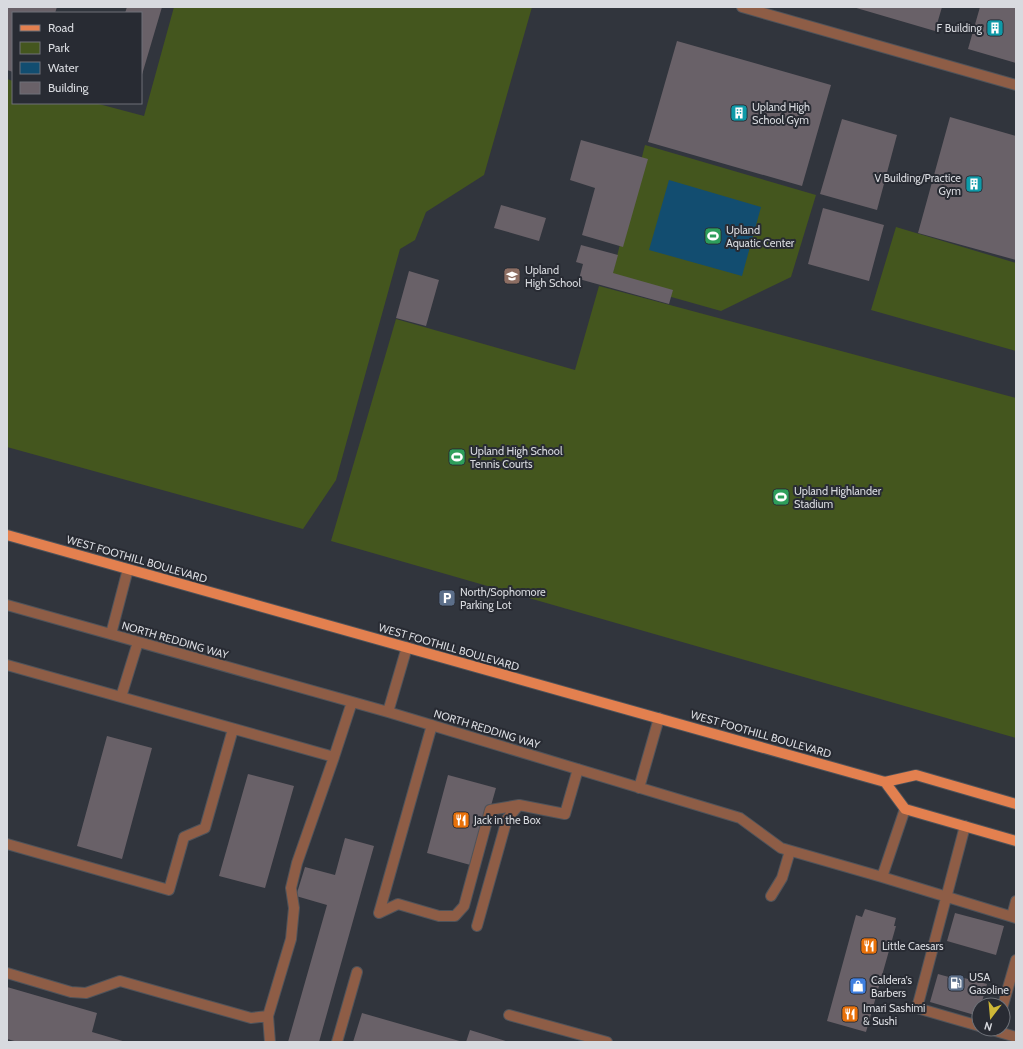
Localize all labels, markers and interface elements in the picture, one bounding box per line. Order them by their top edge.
legend [12,12,142,104]
building icon: F Building [985,18,1005,38]
text: Road [48,20,74,35]
place label: F Building [937,21,983,35]
text: Park [48,40,70,55]
text: Water [48,60,79,75]
text: Building [48,80,90,95]
place label: Upland High School Gym [752,100,810,127]
building icon: Upland High School Gym [729,103,749,123]
place label: V Building/Practice Gym [874,171,961,198]
building icon: V Building/Practice Gym [964,174,984,194]
place label: Upland Aquatic Center [726,223,795,250]
sports icon: Upland Aquatic Center [703,226,723,246]
place label: Upland High School [525,263,581,290]
school or university icon: Upland High School [502,266,522,286]
place label: Upland High School Tennis Courts [470,444,563,471]
sports icon: Upland High School Tennis Courts [447,447,467,467]
place label: Upland Highlander Stadium [794,484,882,511]
sports icon: Upland Highlander Stadium [771,487,791,507]
street label: WEST FOOTHILL BOULEVARD [65,532,209,586]
place label: North/Sophomore Parking Lot [460,585,546,612]
parking icon: North/Sophomore Parking Lot [437,588,457,608]
street label: NORTH REDDING WAY [120,618,231,662]
street label: WEST FOOTHILL BOULEVARD [377,620,521,674]
street label: NORTH REDDING WAY [432,706,542,752]
street label: WEST FOOTHILL BOULEVARD [689,707,833,761]
restaurant icon: Jack in the Box [451,810,471,830]
place label: Jack in the Box [473,813,542,827]
restaurant icon: Little Caesars [859,936,879,956]
place label: Little Caesars [882,939,944,953]
place label: USA Gasoline [969,970,1009,997]
place label: Caldera's Barbers [871,973,913,1000]
fuel station icon: USA Gasoline [946,973,966,993]
shop icon: Caldera's Barbers [848,976,868,996]
north arrow [971,997,1011,1037]
place label: Imari Sashimi & Sushi [863,1001,925,1028]
restaurant icon: Imari Sashimi & Sushi [840,1004,860,1024]
text: N [983,1019,994,1034]

